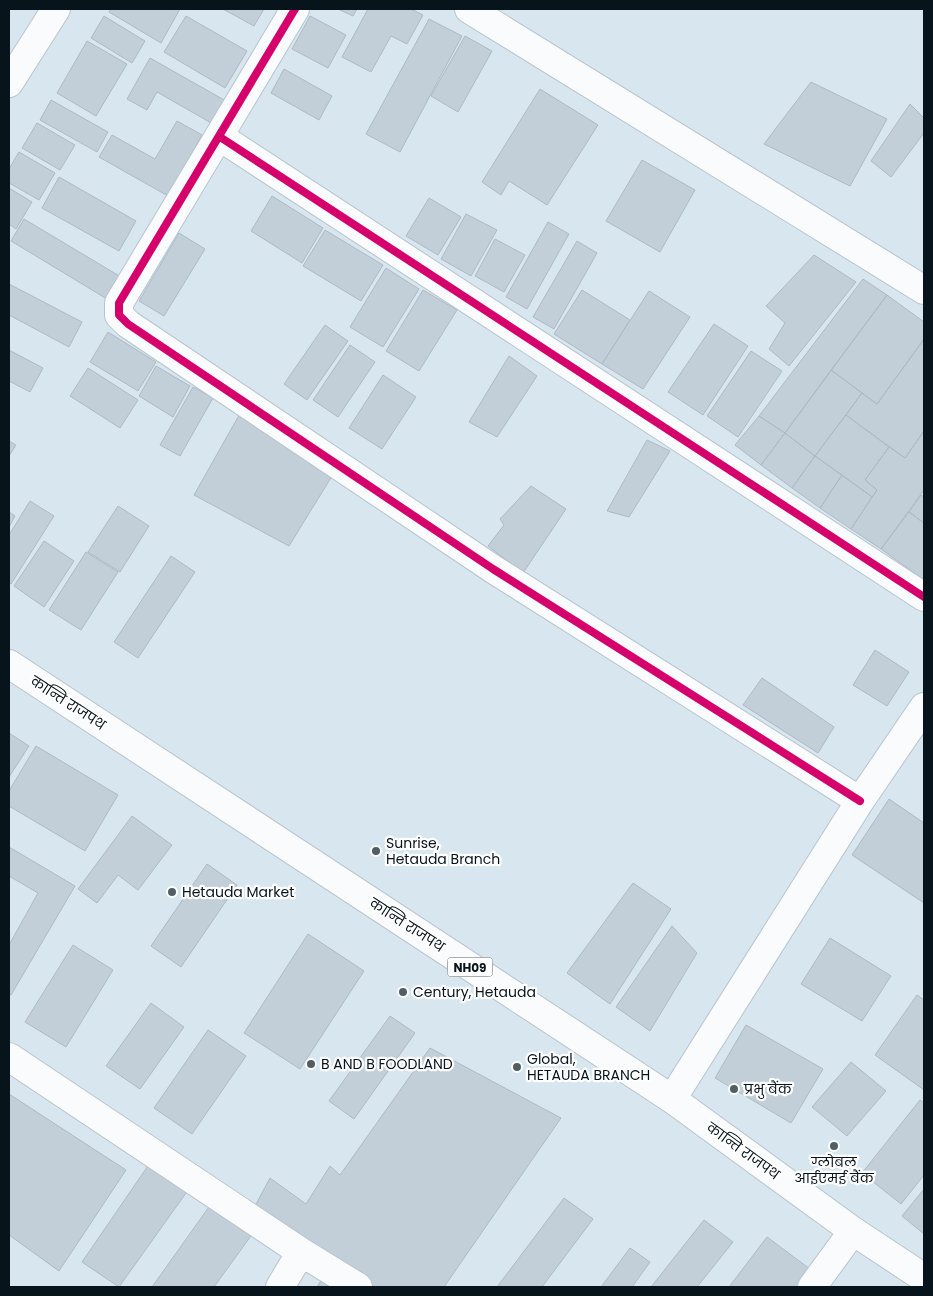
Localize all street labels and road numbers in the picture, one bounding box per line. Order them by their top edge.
street label: कान्ति राजपथ [26,671,111,735]
street label: कान्ति राजपथ [365,893,450,957]
road number: NH09 [448,958,492,976]
street label: कान्ति राजपथ [702,1117,785,1185]

